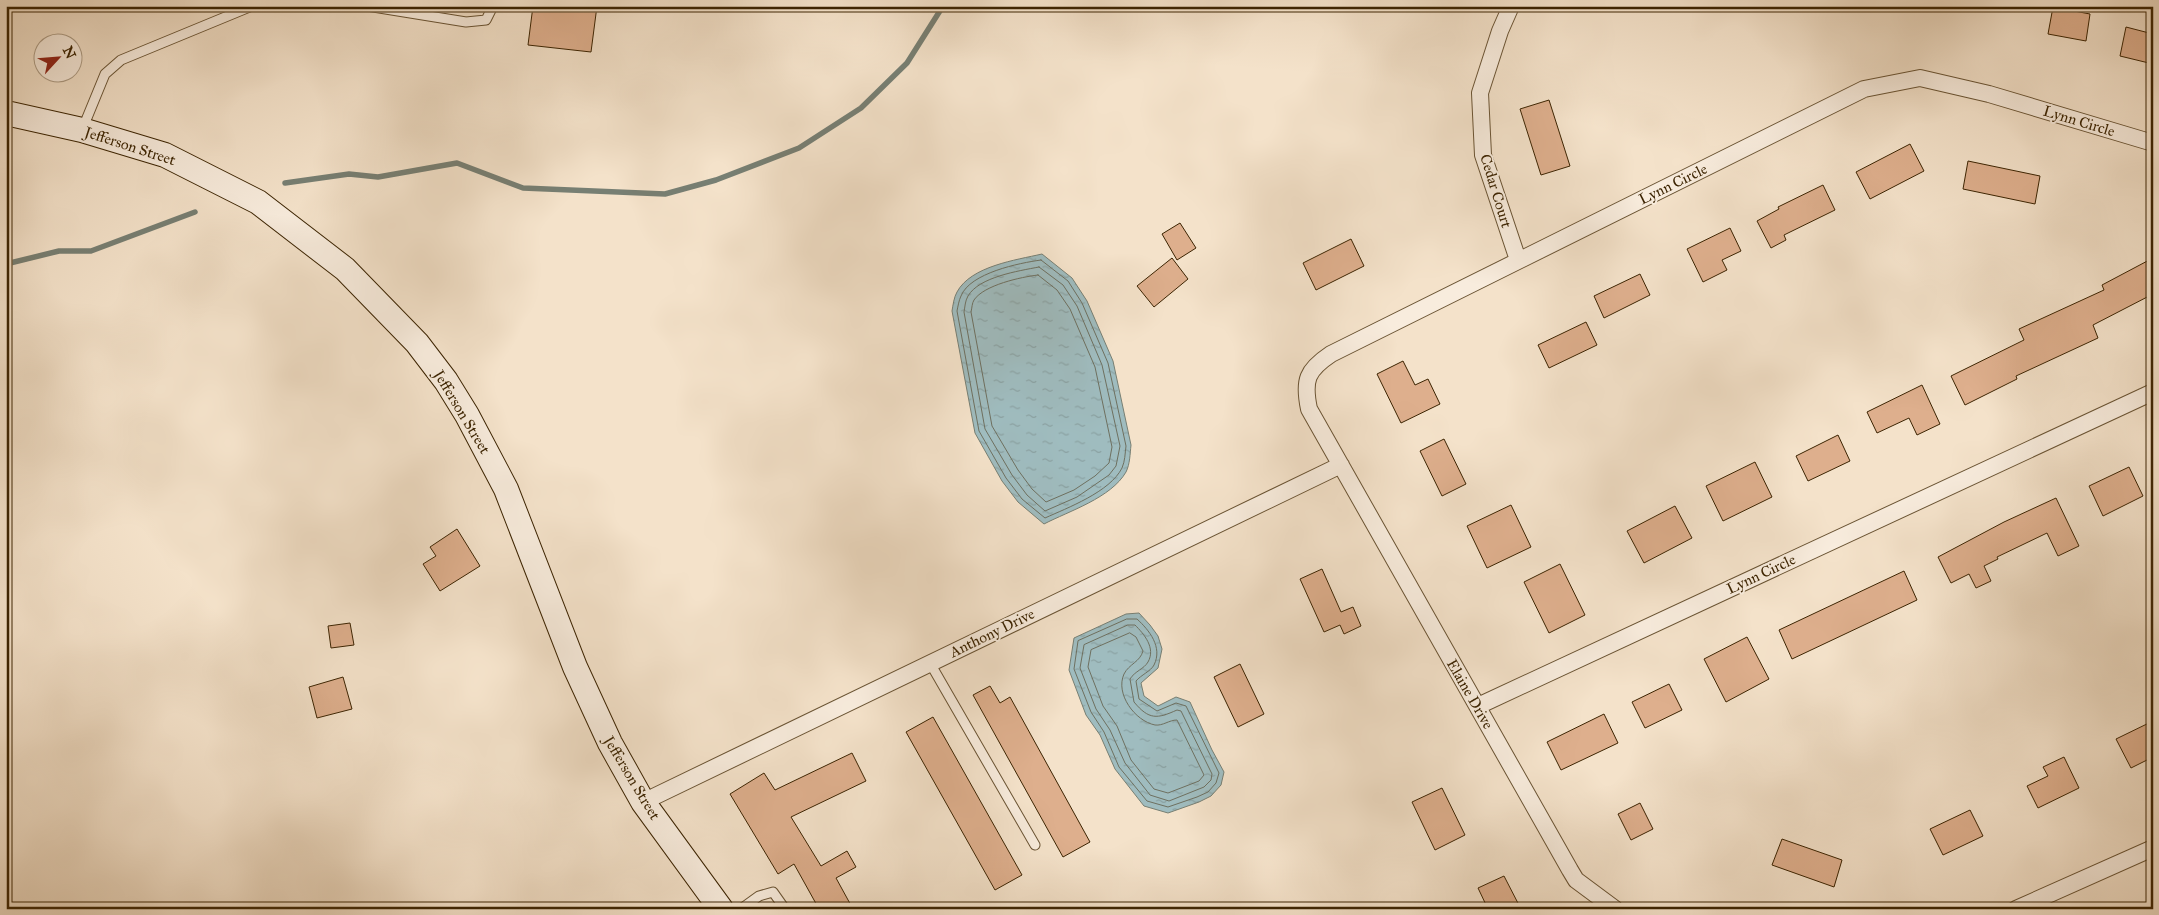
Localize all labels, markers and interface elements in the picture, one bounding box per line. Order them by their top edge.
north arrow [32,32,82,82]
text: N [59,43,80,62]
street label: Lynn Circle [2041,102,2117,140]
street label: Jefferson Street [80,122,178,170]
street label: Cedar Court [1476,152,1516,231]
street label: Lynn Circle [1636,160,1710,208]
street label: Jefferson Street [428,365,494,458]
street label: Lynn Circle [1724,550,1798,598]
street label: Anthony Drive [946,605,1037,662]
street label: Elaine Drive [1443,656,1497,732]
street label: Jefferson Street [598,731,664,824]

